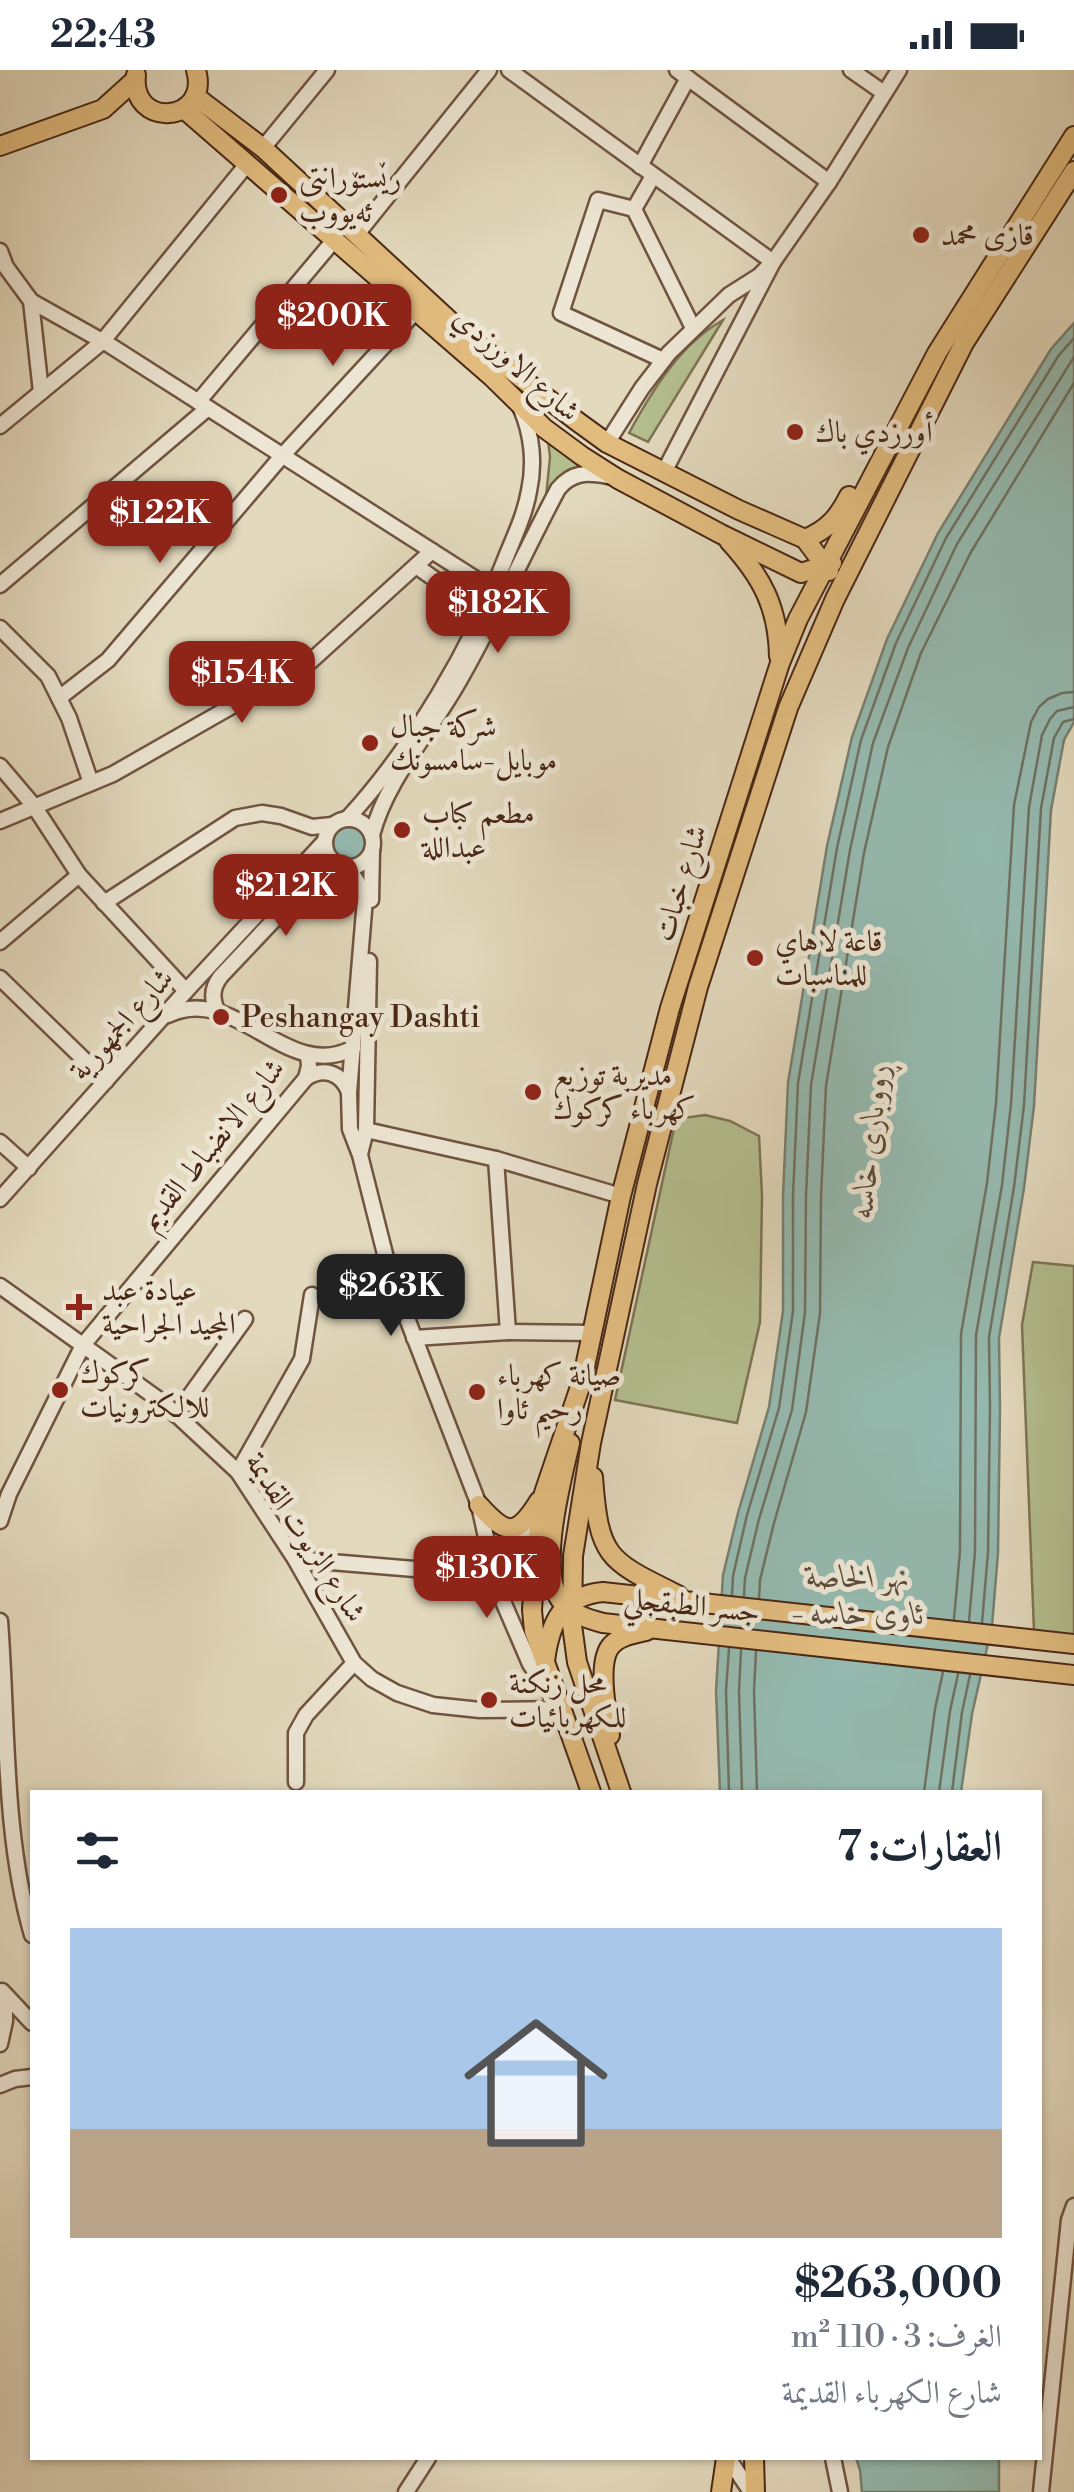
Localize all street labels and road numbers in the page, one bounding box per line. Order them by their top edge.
street label: شارع الاورزدي [442,299,588,434]
street label: شارع خبات [645,820,721,948]
street label: شارع الجمهورية [61,960,186,1092]
street label: شارع الانضباط القديم [132,1051,298,1242]
street label: شارع الزيوت القديمة [232,1445,374,1633]
street label: جسر الطبقجلي [621,1580,762,1641]

